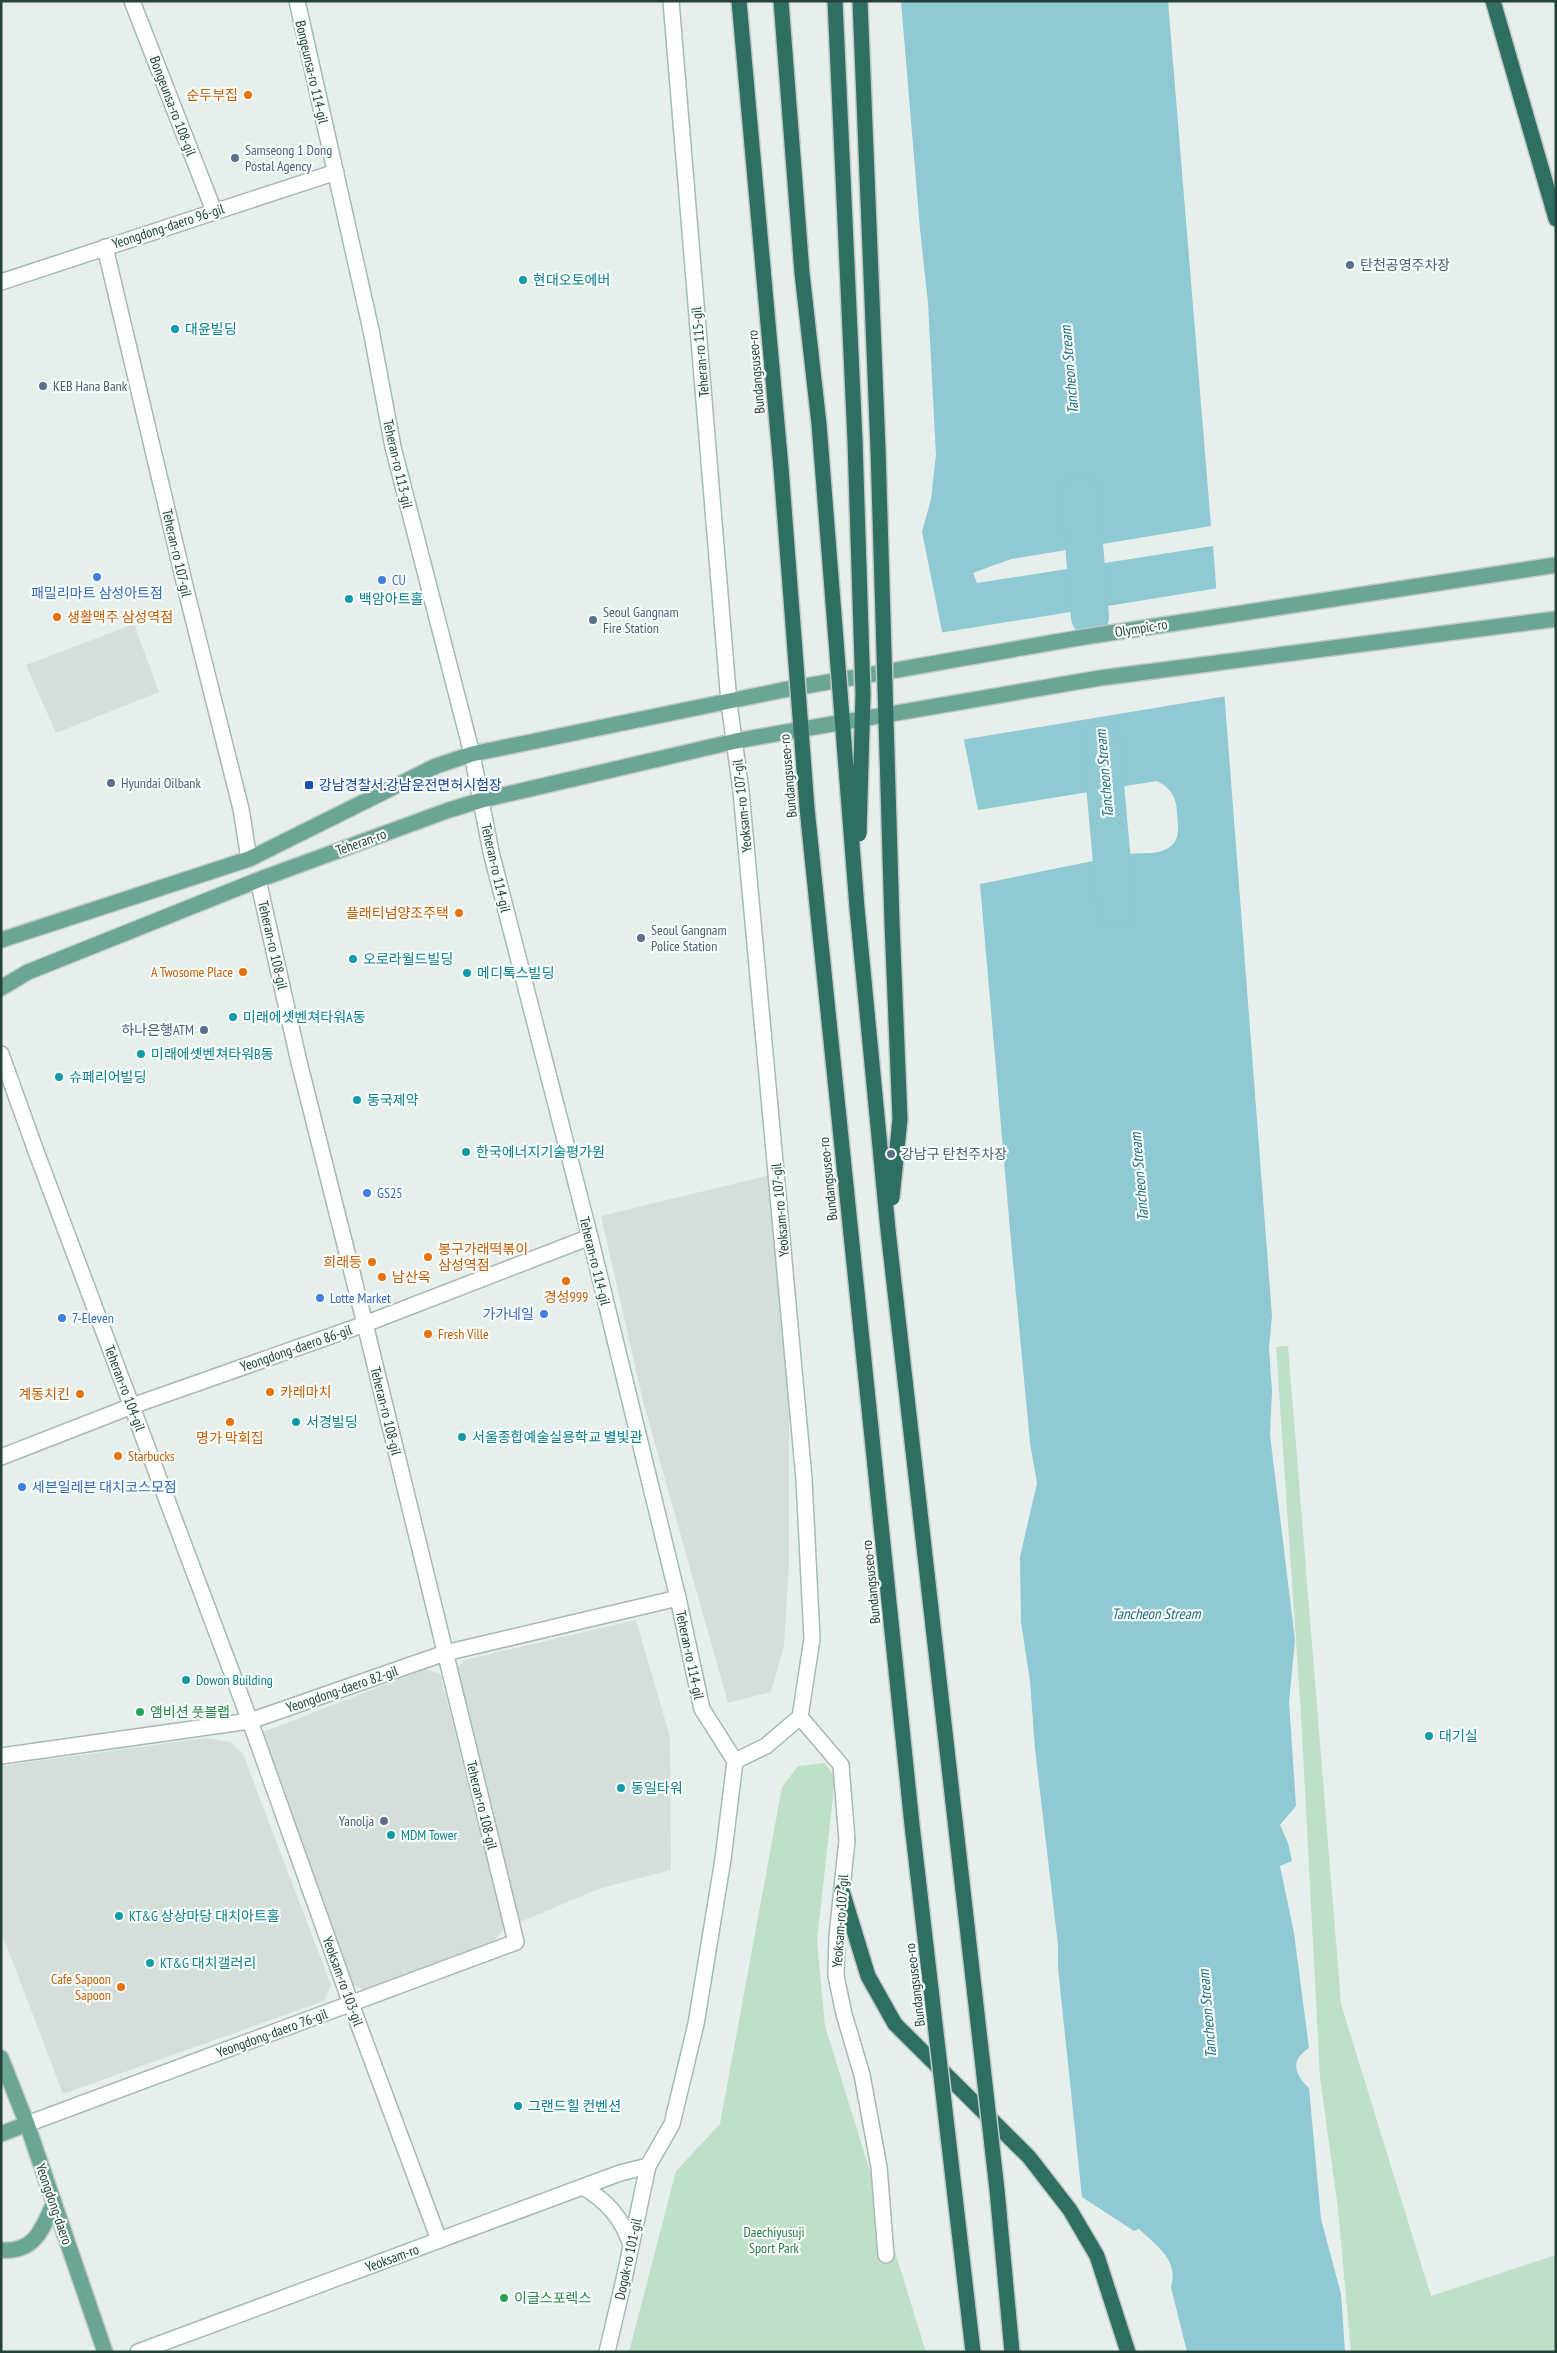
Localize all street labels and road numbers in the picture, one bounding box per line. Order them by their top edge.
street label: Bongeunsa-ro 114-gil [291,19,333,126]
street label: Bongeunsa-ro 108-gil [146,54,201,159]
street label: Yeongdong-daero 96-gil [110,199,227,253]
street label: Teheran-ro 115-gil [687,305,713,398]
street label: Bundangsuseo-ro [743,329,769,415]
street label: Teheran-ro 113-gil [379,418,417,511]
street label: Teheran-ro 107-gil [158,507,196,599]
street label: Olympic-ro [1113,615,1169,641]
street label: Bundangsuseo-ro [775,733,801,819]
street label: Yeoksam-ro 107-gil [728,758,756,853]
street label: Teheran-ro 114-gil [477,822,515,915]
street label: Teheran-ro [333,825,389,859]
street label: Teheran-ro 108-gil [254,899,292,992]
street label: Bundangsuseo-ro [815,1136,841,1222]
street label: Yeoksam-ro 107-gil [767,1162,793,1257]
street label: Teheran-ro 114-gil [575,1215,615,1308]
street label: Yeongdong-daero 86-gil [238,1320,355,1376]
street label: Teheran-ro 104-gil [100,1343,150,1434]
street label: Teheran-ro 108-gil [366,1365,406,1458]
street label: Bundangsuseo-ro [858,1539,884,1625]
street label: Teheran-ro 114-gil [672,1609,708,1702]
street label: Yeongdong-daero 82-gil [284,1661,401,1717]
street label: Teheran-ro 108-gil [462,1759,502,1852]
street label: Yeoksam-ro 107-gil [828,1873,852,1968]
street label: Yeoksam-ro 103-gil [318,1934,368,2029]
street label: Bundangsuseo-ro [901,1942,929,2028]
street label: Yeongdong-daero 76-gil [214,2004,331,2061]
street label: Yeongdong-daero [32,2161,76,2247]
street label: Dogok-ro 101-gil [611,2216,646,2301]
street label: Yeoksam-ro [363,2240,421,2276]

